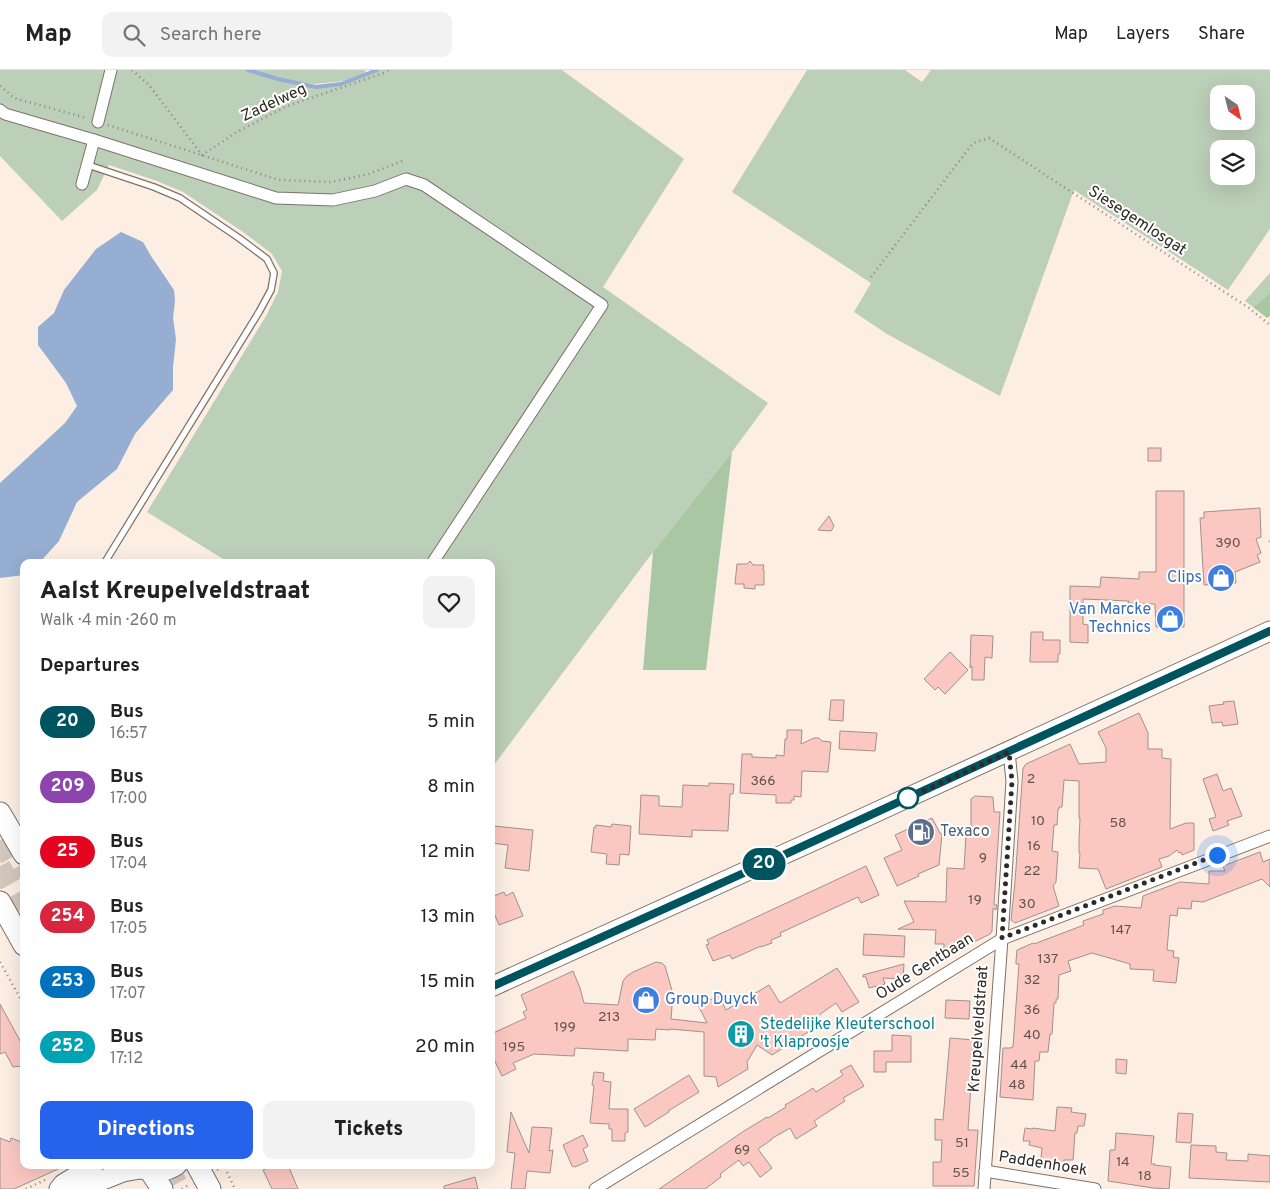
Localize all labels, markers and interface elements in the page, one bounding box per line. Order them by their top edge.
search box [102,12,452,57]
text: Map [25,20,72,50]
icon: search [120,21,148,49]
text: Search here [160,23,261,47]
text: Map [1054,23,1088,46]
text: Layers [1116,23,1170,46]
text: Share [1198,23,1245,46]
street label: Zadelweg [238,79,310,127]
north arrow [1210,85,1255,130]
map controls [1210,85,1255,185]
button: layers [1210,140,1255,185]
street label: Siesegemlosgat [1084,182,1190,260]
house number: 390 [1215,535,1241,552]
shop icon: Clips [1206,563,1236,593]
place label: Clips [1167,568,1202,588]
button: heart [423,576,475,628]
text: Aalst Kreupelveldstraat [40,577,310,607]
place label: Van Marcke Technics [1069,600,1151,638]
shop icon: Van Marcke Technics [1155,604,1185,634]
text: Walk · 4 min · 260 m [40,611,176,631]
text: Departures [40,654,140,678]
text: Bus [110,700,144,724]
text: 20 [56,710,79,733]
text: 5 min [427,710,475,734]
text: 16:57 [110,724,147,744]
text: Bus [110,765,144,789]
house number: 2 [1027,771,1035,788]
house number: 366 [750,773,776,790]
text: 209 [51,775,84,798]
text: 8 min [427,775,475,799]
unlabelled marker [897,787,919,809]
text: 17:00 [110,789,148,809]
house number: 10 [1031,813,1045,830]
house number: 58 [1109,815,1127,832]
fuel station icon: Texaco [906,817,936,847]
place label: Texaco [940,822,990,842]
text: Bus [110,830,144,854]
house number: 16 [1027,838,1041,855]
text: 25 [56,840,79,863]
text: 12 min [420,840,475,864]
your location [1205,843,1230,868]
line badge: 20 [742,848,786,880]
house number: 9 [979,850,987,867]
text: 20 [753,852,775,875]
text: 17:04 [110,854,147,874]
house number: 22 [1023,863,1041,880]
house number: 19 [968,892,982,909]
text: Bus [110,895,144,919]
house number: 30 [1018,896,1036,913]
text: 254 [51,905,84,928]
text: 13 min [420,905,475,929]
text: 17:05 [110,919,147,939]
house number: 147 [1111,922,1131,939]
street label: Oude Gentbaan [872,929,978,1005]
house number: 137 [1038,951,1058,968]
text: Bus [110,960,144,984]
street label: Kreupelveldstraat [965,965,993,1093]
text: 253 [51,970,84,993]
text: 15 min [420,970,475,994]
house number: 32 [1024,972,1040,989]
text: 17:07 [110,984,145,1004]
shop icon: Group Duyck [631,985,661,1015]
place label: Group Duyck [665,990,758,1010]
house number: 36 [1024,1002,1040,1019]
house number: 213 [598,1009,620,1026]
place label: Stedelijke Kleuterschool 't Klaproosje [760,1015,935,1053]
house number: 199 [554,1019,576,1036]
building icon: Stedelijke Kleuterschool 't Klaproosje [726,1019,756,1049]
text: Bus [110,1025,144,1049]
house number: 40 [1023,1027,1041,1044]
text: 252 [51,1035,84,1058]
text: 20 min [415,1035,475,1059]
house number: 195 [503,1039,525,1056]
text: 17:12 [110,1049,143,1069]
house number: 44 [1010,1057,1028,1074]
house number: 48 [1008,1077,1026,1094]
button: Directions [40,1101,253,1159]
button: Tickets [263,1101,475,1159]
house number: 51 [955,1135,969,1152]
house number: 69 [734,1142,750,1159]
street label: Paddenhoek [997,1147,1089,1181]
house number: 14 [1116,1154,1130,1171]
house number: 55 [952,1165,970,1182]
house number: 18 [1138,1168,1152,1185]

